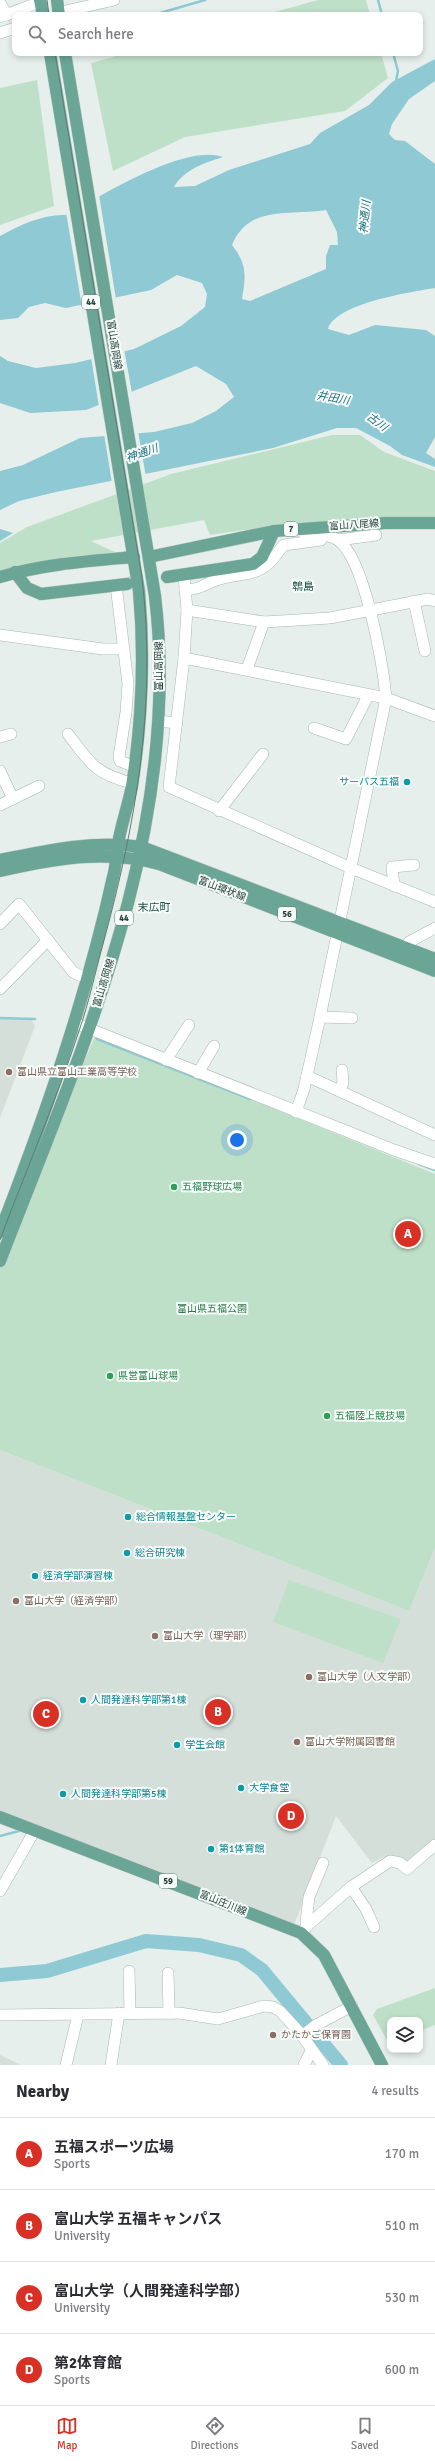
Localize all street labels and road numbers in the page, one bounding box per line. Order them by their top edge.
road number: 44 [82,295,100,309]
street label: 富山高岡線 [104,319,124,371]
street label: 富山八尾線 [329,517,379,533]
road number: 7 [284,522,298,536]
street label: 富山高岡線 [153,641,165,691]
street label: 富山環状線 [197,874,247,904]
road number: 56 [278,907,296,921]
road number: 44 [115,911,133,925]
street label: 富山高岡線 [91,957,117,1009]
road number: 59 [159,1874,177,1888]
street label: 富山庄川線 [198,1888,248,1918]

